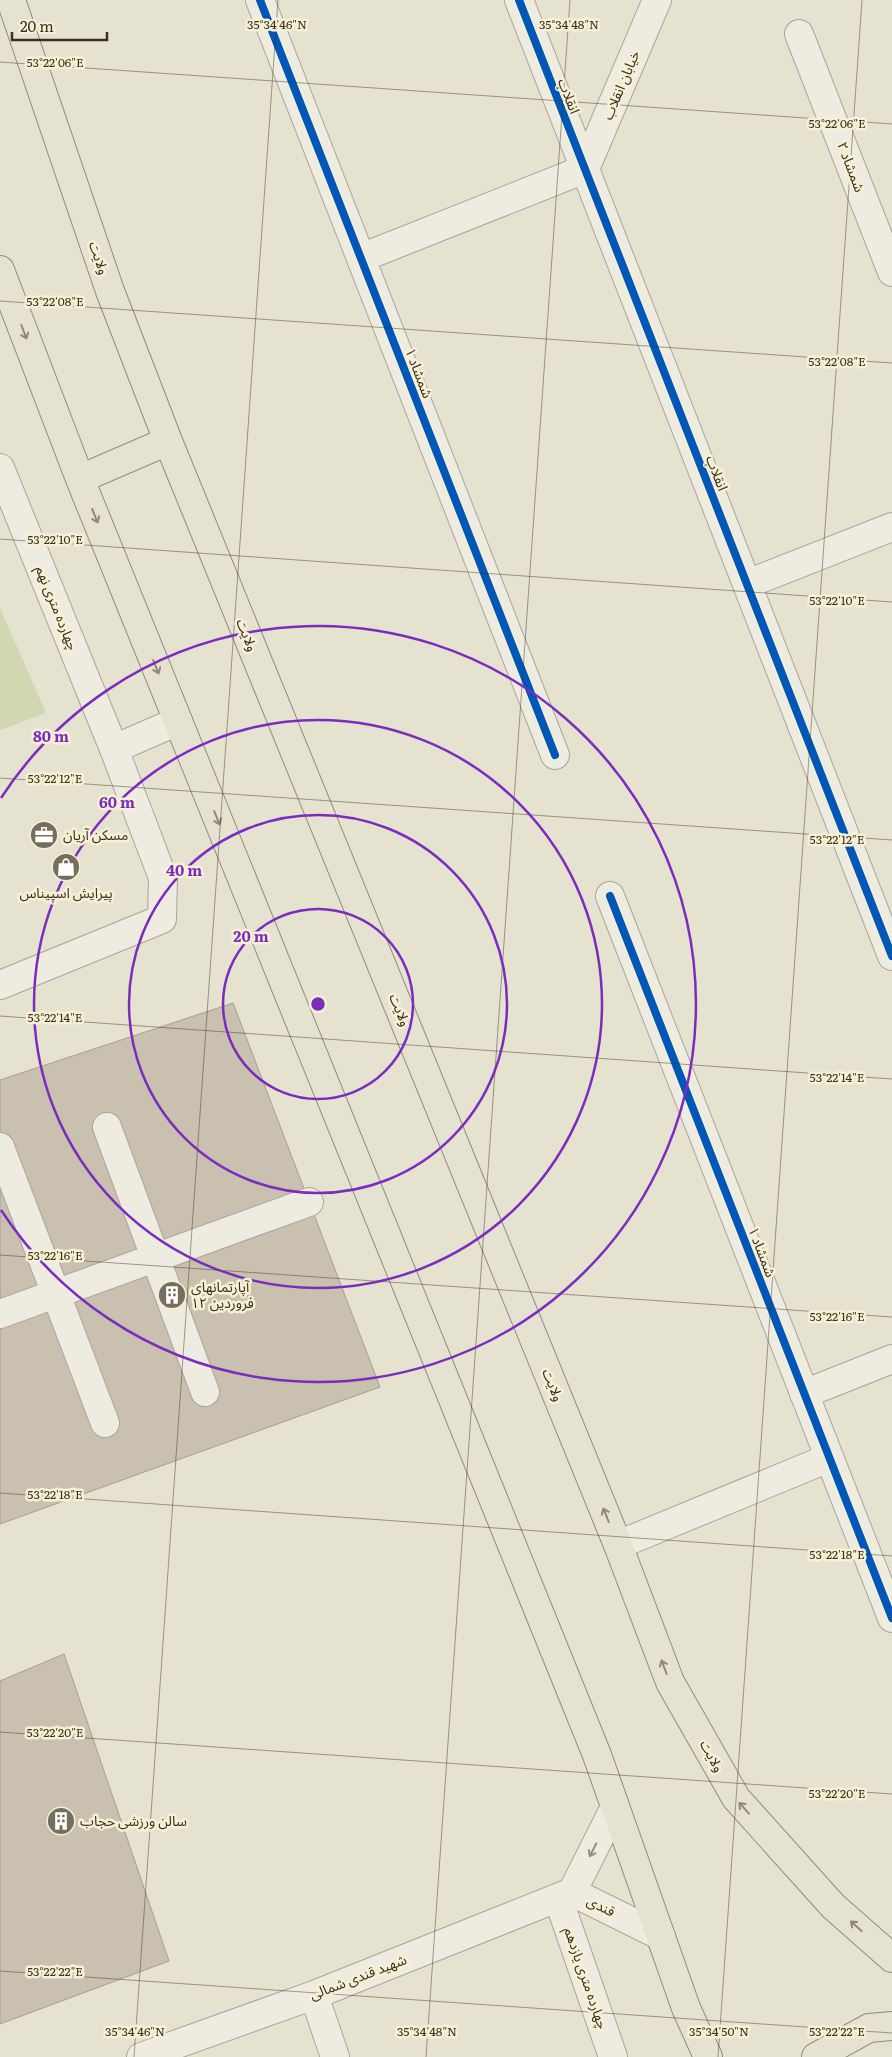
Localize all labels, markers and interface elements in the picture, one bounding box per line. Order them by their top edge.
scale bar [12,10,108,42]
text: 20 m [20,14,54,37]
text: 35°34'46"N [247,15,307,33]
text: 35°34'48"N [539,15,599,33]
street label: خیابان انقلاب [596,47,644,123]
text: 53°22'06"E [26,53,84,71]
street label: انقلاب [554,75,586,116]
text: 53°22'06"E [808,114,866,132]
street label: شمشاد ۲ [833,139,871,195]
street label: ولایت [85,238,115,277]
text: 53°22'08"E [26,292,84,310]
one-way arrow [20,324,29,339]
street label: شمشاد ۱ [401,345,439,401]
text: 53°22'08"E [808,352,866,370]
street label: انقلاب [702,452,734,493]
one-way arrow [91,508,100,523]
text: 53°22'10"E [27,530,83,548]
street label: چهارده متری نهم [30,562,84,654]
text: 53°22'10"E [809,591,865,609]
street label: ولایت [232,615,264,654]
one-way arrow [151,659,161,674]
text: 80 m [33,724,69,747]
text: 53°22'12"E [28,769,83,787]
text: 60 m [99,790,135,813]
one-way arrow [213,810,222,825]
office icon: مسکن آریان [29,820,59,850]
place label: مسکن آریان [63,824,128,844]
text: 53°22'12"E [810,830,865,848]
shop icon: پیرایش اسپیناس [51,852,81,882]
text: 40 m [166,858,202,881]
place label: پیرایش اسپیناس [19,882,113,903]
text: 20 m [233,924,269,947]
street label: ولایت [385,990,417,1029]
centre of rings [309,995,327,1013]
text: 53°22'14"E [28,1008,83,1026]
text: 53°22'14"E [810,1068,865,1086]
street label: شمشاد ۱ [744,1224,782,1280]
text: 53°22'16"E [27,1246,83,1264]
place label: آپارتمانهای ۱۲ فروردین [191,1276,254,1312]
building icon: آپارتمانهای ۱۲ فروردین [157,1280,187,1310]
text: 53°22'16"E [809,1307,865,1325]
street label: ولایت [538,1365,570,1404]
text: 53°22'18"E [27,1485,83,1503]
one-way arrow [601,1508,610,1523]
text: 53°22'18"E [809,1545,865,1563]
one-way arrow [659,1660,669,1675]
text: 53°22'20"E [27,1723,84,1741]
street label: ولایت [696,1736,730,1775]
text: 53°22'20"E [809,1784,866,1802]
one-way arrow [739,1801,750,1814]
building icon: سالن ورزشی حجاب [46,1806,76,1836]
place label: سالن ورزشی حجاب [80,1810,187,1830]
one-way arrow [588,1842,597,1857]
street label: قندی [584,1890,619,1920]
one-way arrow [849,1920,862,1932]
street label: چهارده متری یازدهم [558,1924,614,2032]
street label: شهید قندی شمالی [306,1948,409,2004]
text: 53°22'22"E [27,1962,83,1980]
text: 35°34'46"N [105,2022,165,2040]
text: 35°34'48"N [397,2022,457,2040]
text: 35°34'50"N [689,2022,749,2040]
text: 53°22'22"E [809,2022,865,2040]

